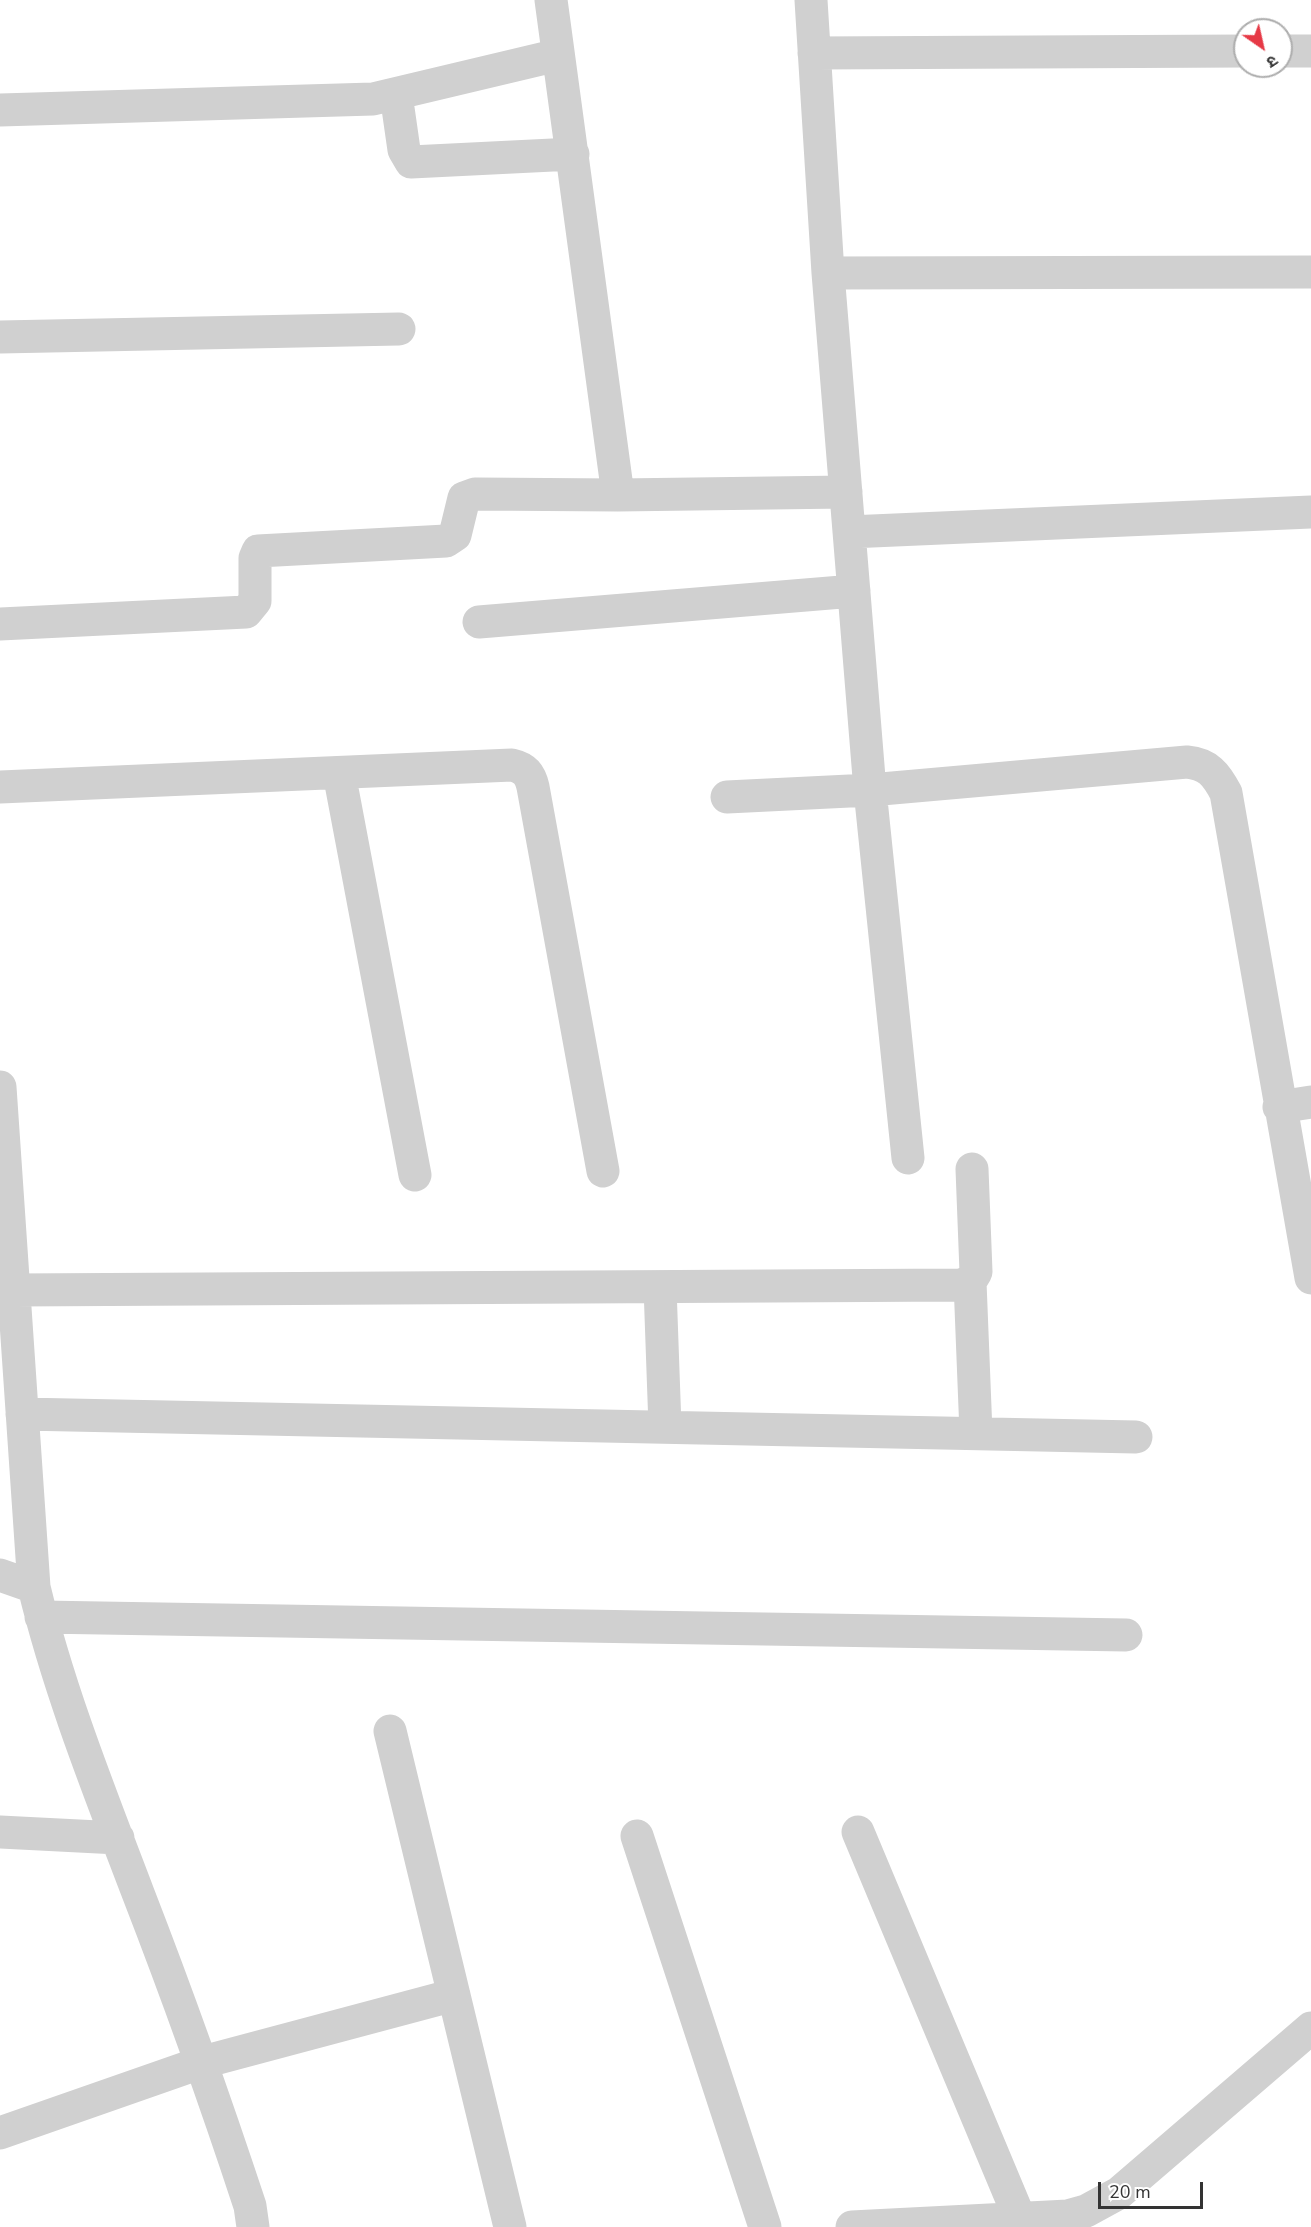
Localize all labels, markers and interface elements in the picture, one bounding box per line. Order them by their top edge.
north arrow [1233,18,1293,78]
text: उ [1262,50,1282,73]
scale bar [1101,2170,1206,2208]
text: 20 m [1109,2180,1151,2204]

